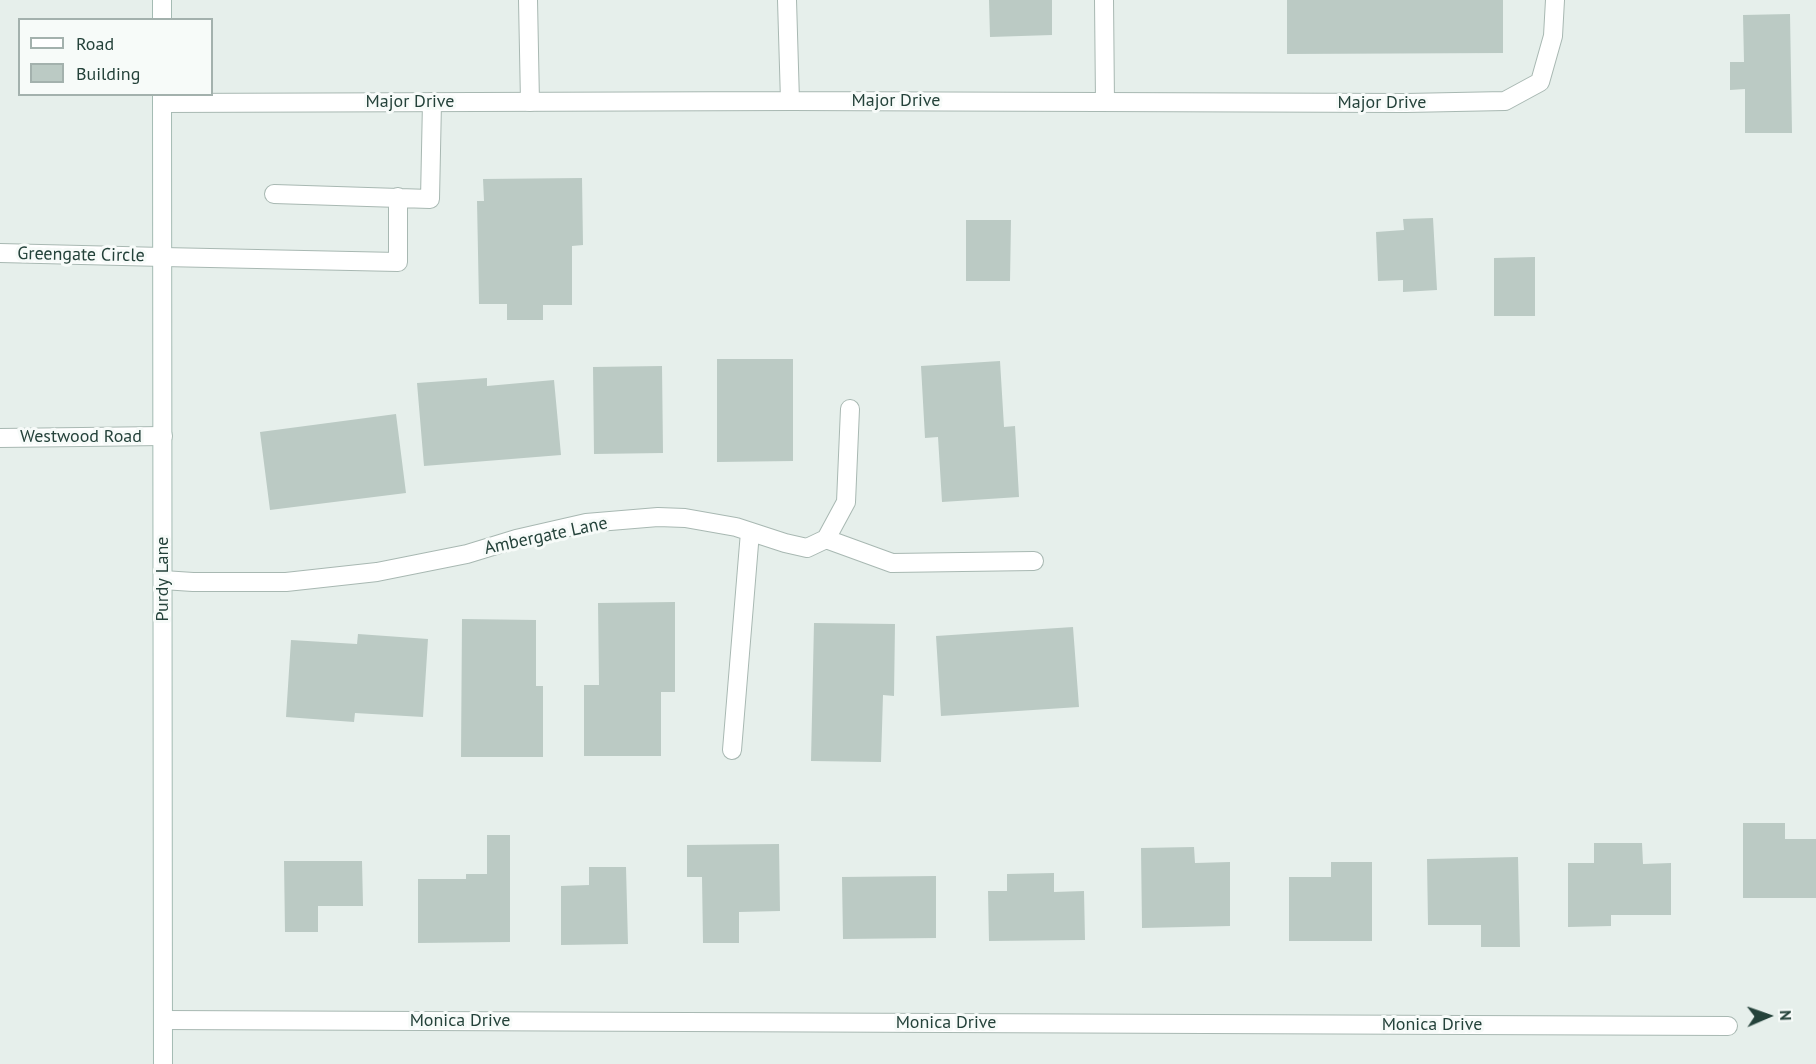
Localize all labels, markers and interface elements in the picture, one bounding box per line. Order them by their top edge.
legend [18,18,213,96]
text: Road [76,32,114,55]
text: Building [76,62,140,85]
street label: Major Drive [852,90,940,112]
street label: Major Drive [366,91,454,113]
street label: Major Drive [1338,92,1426,114]
street label: Greengate Circle [17,243,145,267]
street label: Westwood Road [20,426,142,448]
street label: Ambergate Lane [482,512,610,560]
street label: Purdy Lane [152,537,174,621]
north arrow [1738,986,1798,1046]
street label: Monica Drive [410,1010,510,1032]
text: N [1776,1010,1796,1021]
street label: Monica Drive [896,1012,996,1034]
street label: Monica Drive [1382,1014,1482,1036]

